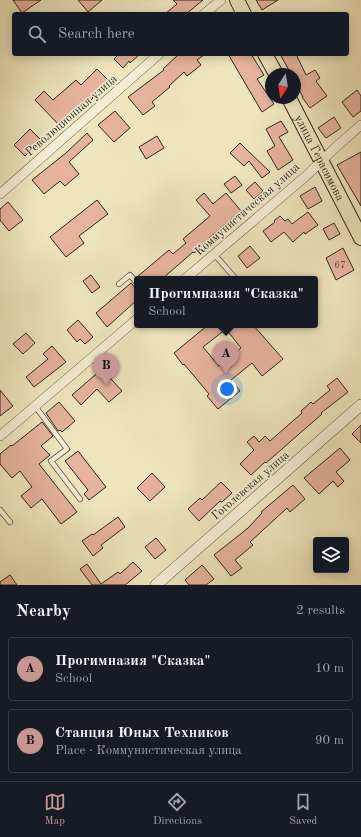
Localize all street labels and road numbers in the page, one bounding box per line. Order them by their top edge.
street label: Революционная улица [24,73,120,159]
street label: улица Герасимова [292,113,346,203]
street label: Коммунистическая улица [193,161,302,258]
street label: Гоголевская улица [210,449,292,523]

